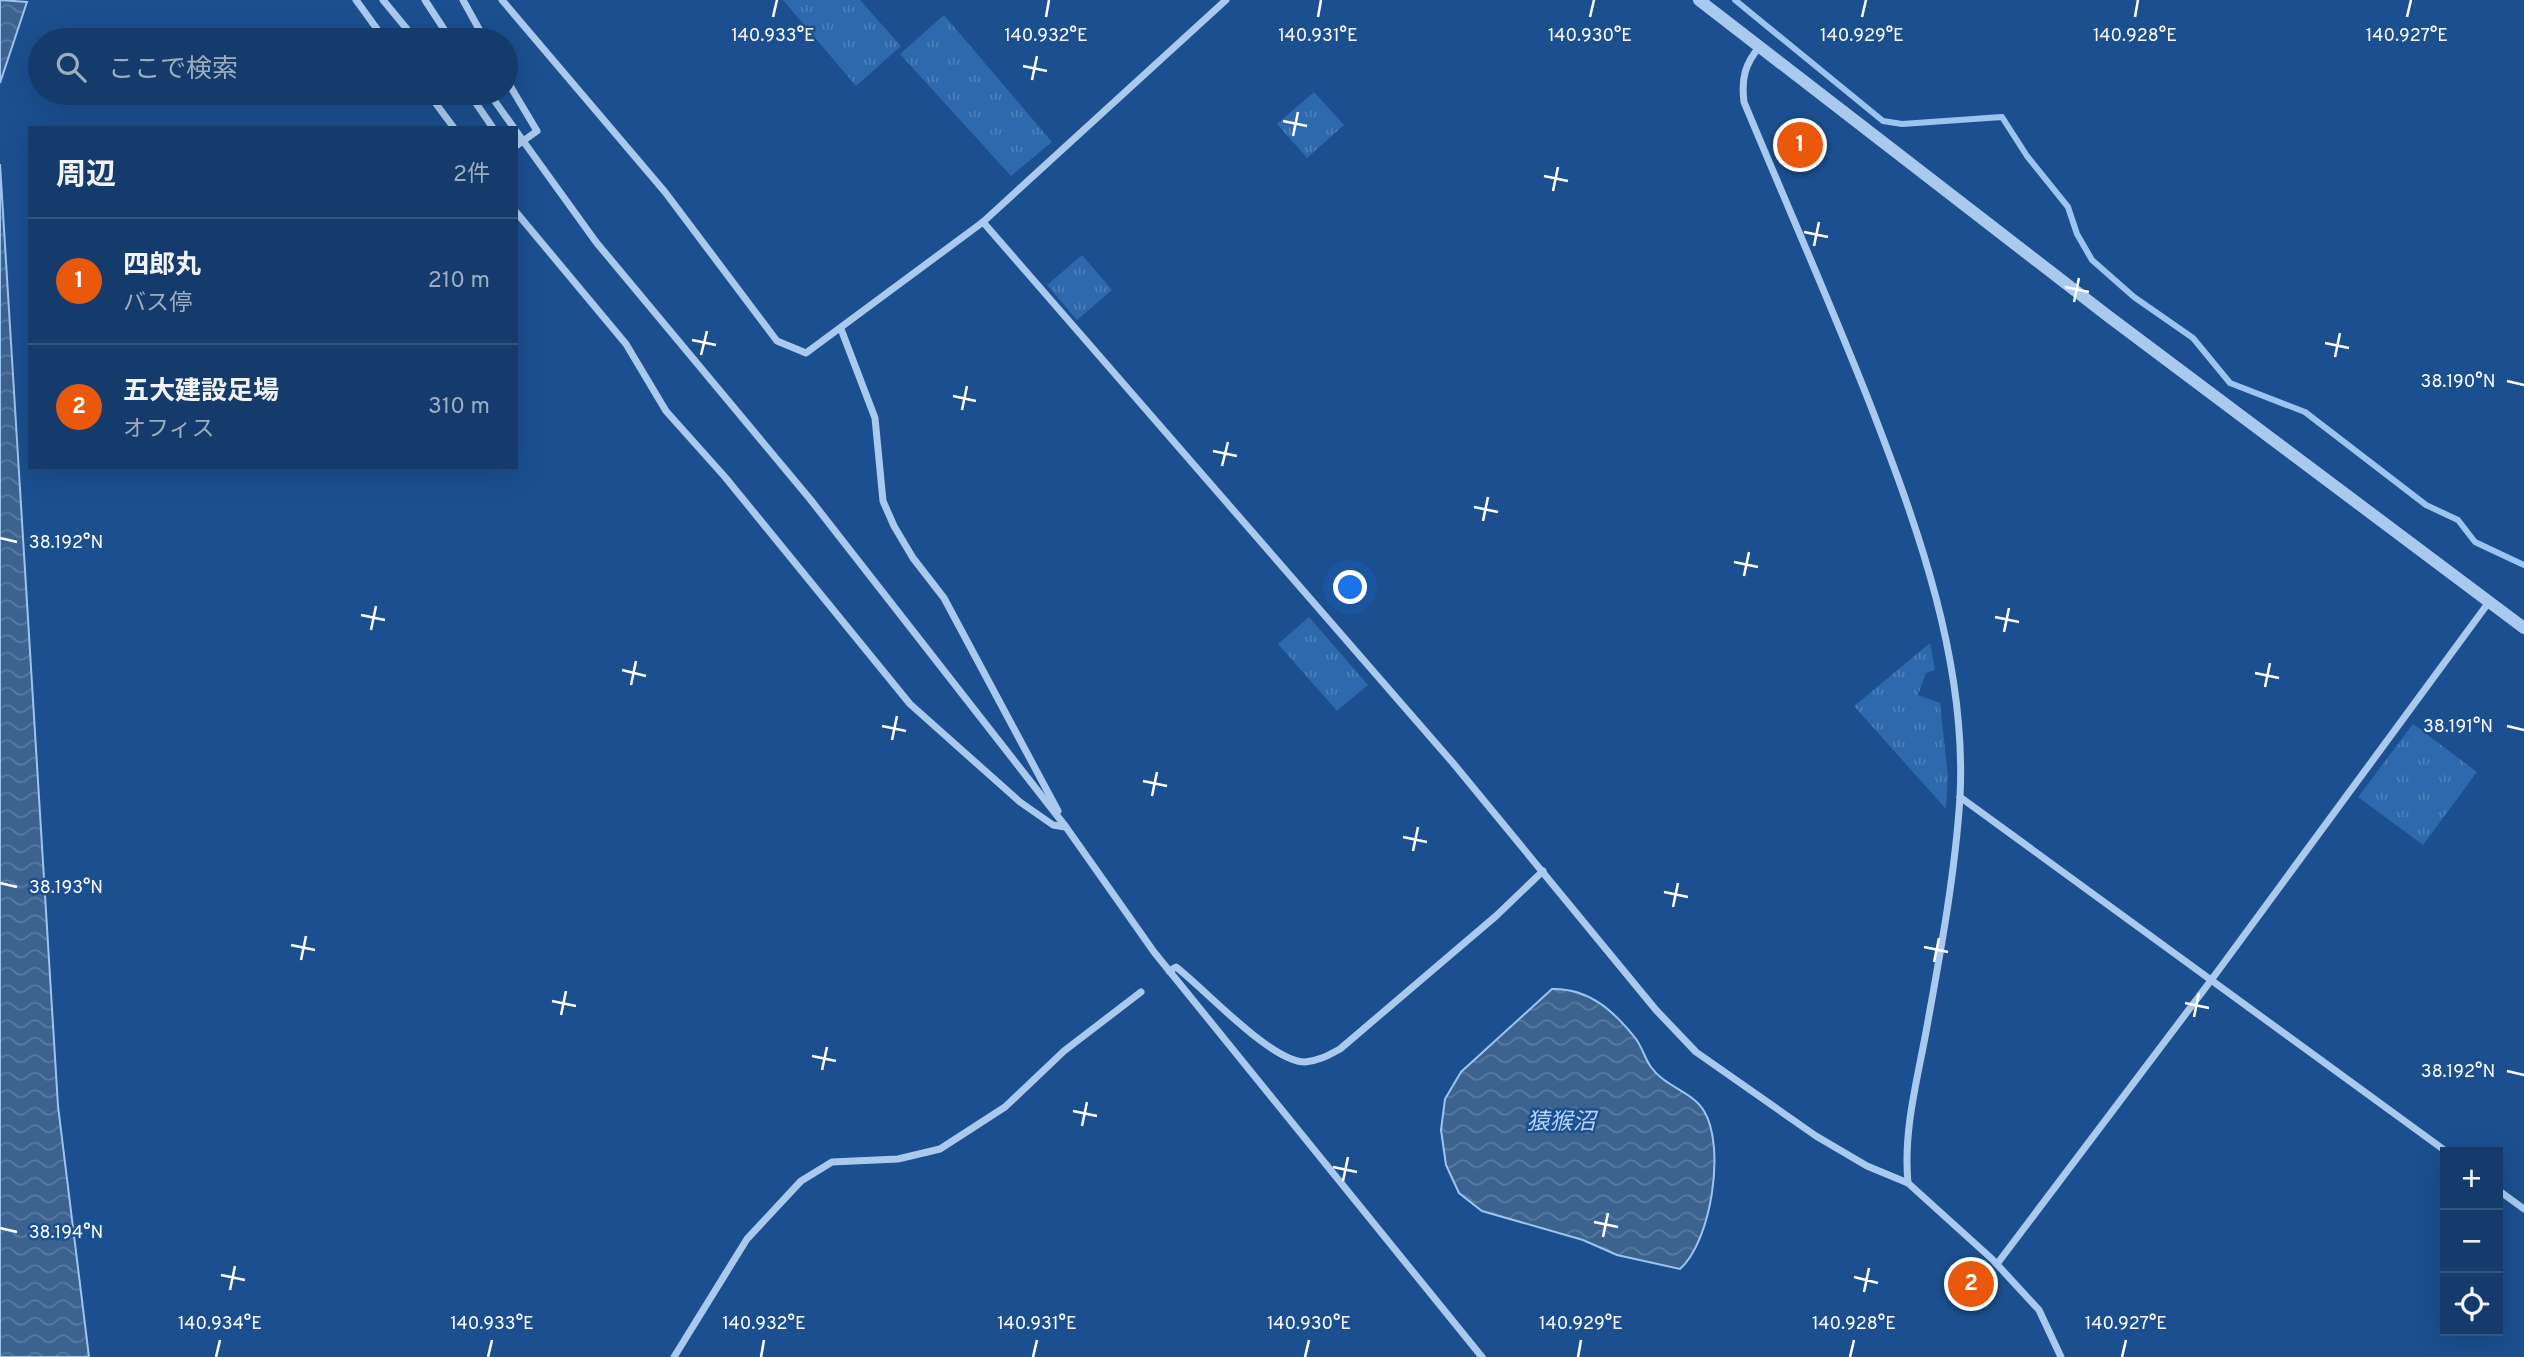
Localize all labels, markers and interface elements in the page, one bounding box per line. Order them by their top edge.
text: 140.933°E [731,25,815,48]
text: 140.932°E [1004,25,1088,48]
text: 140.931°E [1278,25,1358,48]
text: 140.930°E [1548,25,1632,48]
text: 140.929°E [1820,25,1904,48]
text: 140.928°E [2093,25,2177,48]
text: 140.927°E [2366,25,2448,48]
search box [28,28,518,105]
icon: search [52,48,90,86]
text: ここで検索 [108,54,238,87]
pin: 1 [1777,119,1823,171]
text: 周辺 [56,158,116,195]
text: 2件 [453,161,490,190]
text: 四郎丸 [123,250,201,283]
text: 1 [74,267,84,296]
text: 210 m [428,267,490,296]
text: バス停 [123,290,192,319]
text: 38.190°N [2421,371,2495,394]
text: 五大建設足場 [123,376,279,409]
text: 2 [72,393,86,422]
text: 310 m [428,393,490,422]
text: オフィス [123,416,215,445]
text: 38.192°N [29,532,103,555]
your location [1333,570,1367,604]
text: 38.191°N [2423,716,2493,739]
text: 38.193°N [29,877,103,900]
text: 38.192°N [2421,1061,2495,1084]
water label: 猿猴沼 [1527,1109,1599,1138]
map controls [2440,1147,2503,1336]
button: + [2440,1147,2503,1210]
button: − [2440,1210,2503,1273]
text: 38.194°N [29,1222,103,1245]
pin: 2 [1948,1258,1994,1310]
button: locate [2440,1273,2503,1336]
text: 140.934°E [178,1313,262,1336]
text: 140.933°E [450,1313,534,1336]
text: 140.932°E [722,1313,806,1336]
text: 140.931°E [997,1313,1077,1336]
text: 140.930°E [1267,1313,1351,1336]
text: 140.929°E [1539,1313,1623,1336]
text: 140.928°E [1812,1313,1896,1336]
text: 140.927°E [2085,1313,2167,1336]

